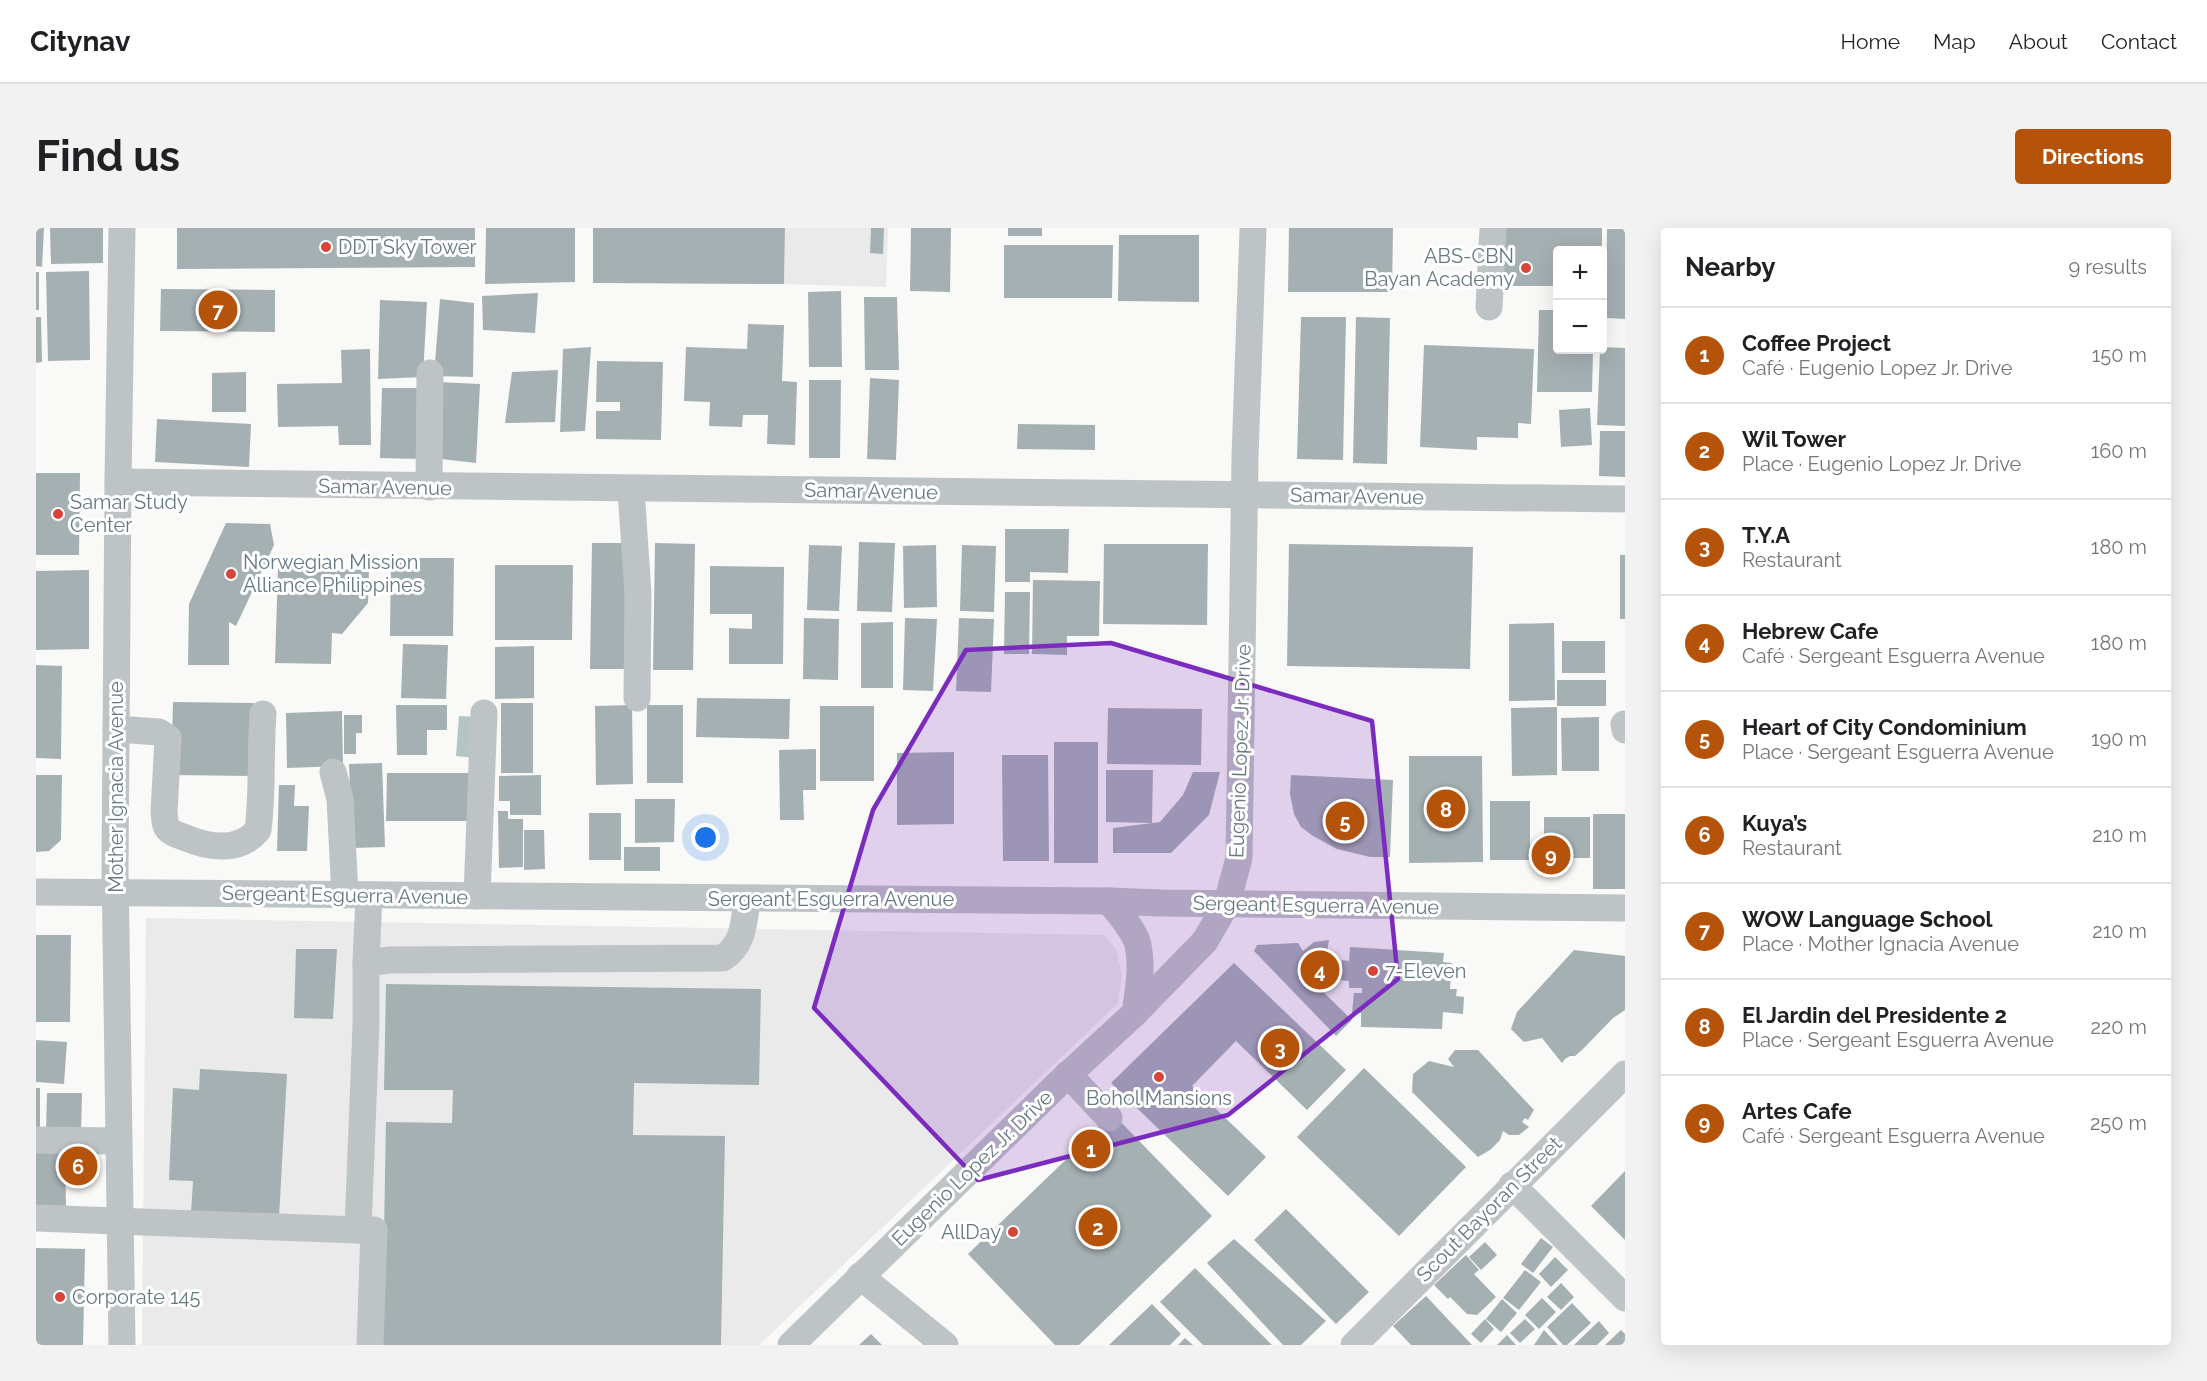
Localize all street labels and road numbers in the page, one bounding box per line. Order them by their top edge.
street label: Samar Avenue [318,474,452,500]
street label: Samar Avenue [804,478,938,504]
street label: Samar Avenue [1290,483,1424,509]
street label: Eugenio Lopez Jr. Drive [1224,643,1256,858]
street label: Mother Ignacia Avenue [104,681,128,893]
street label: Sergeant Esguerra Avenue [222,881,469,909]
street label: Sergeant Esguerra Avenue [708,887,954,911]
street label: Sergeant Esguerra Avenue [1193,891,1440,919]
street label: Eugenio Lopez Jr. Drive [887,1085,1057,1251]
street label: Scout Bayoran Street [1412,1131,1567,1286]

